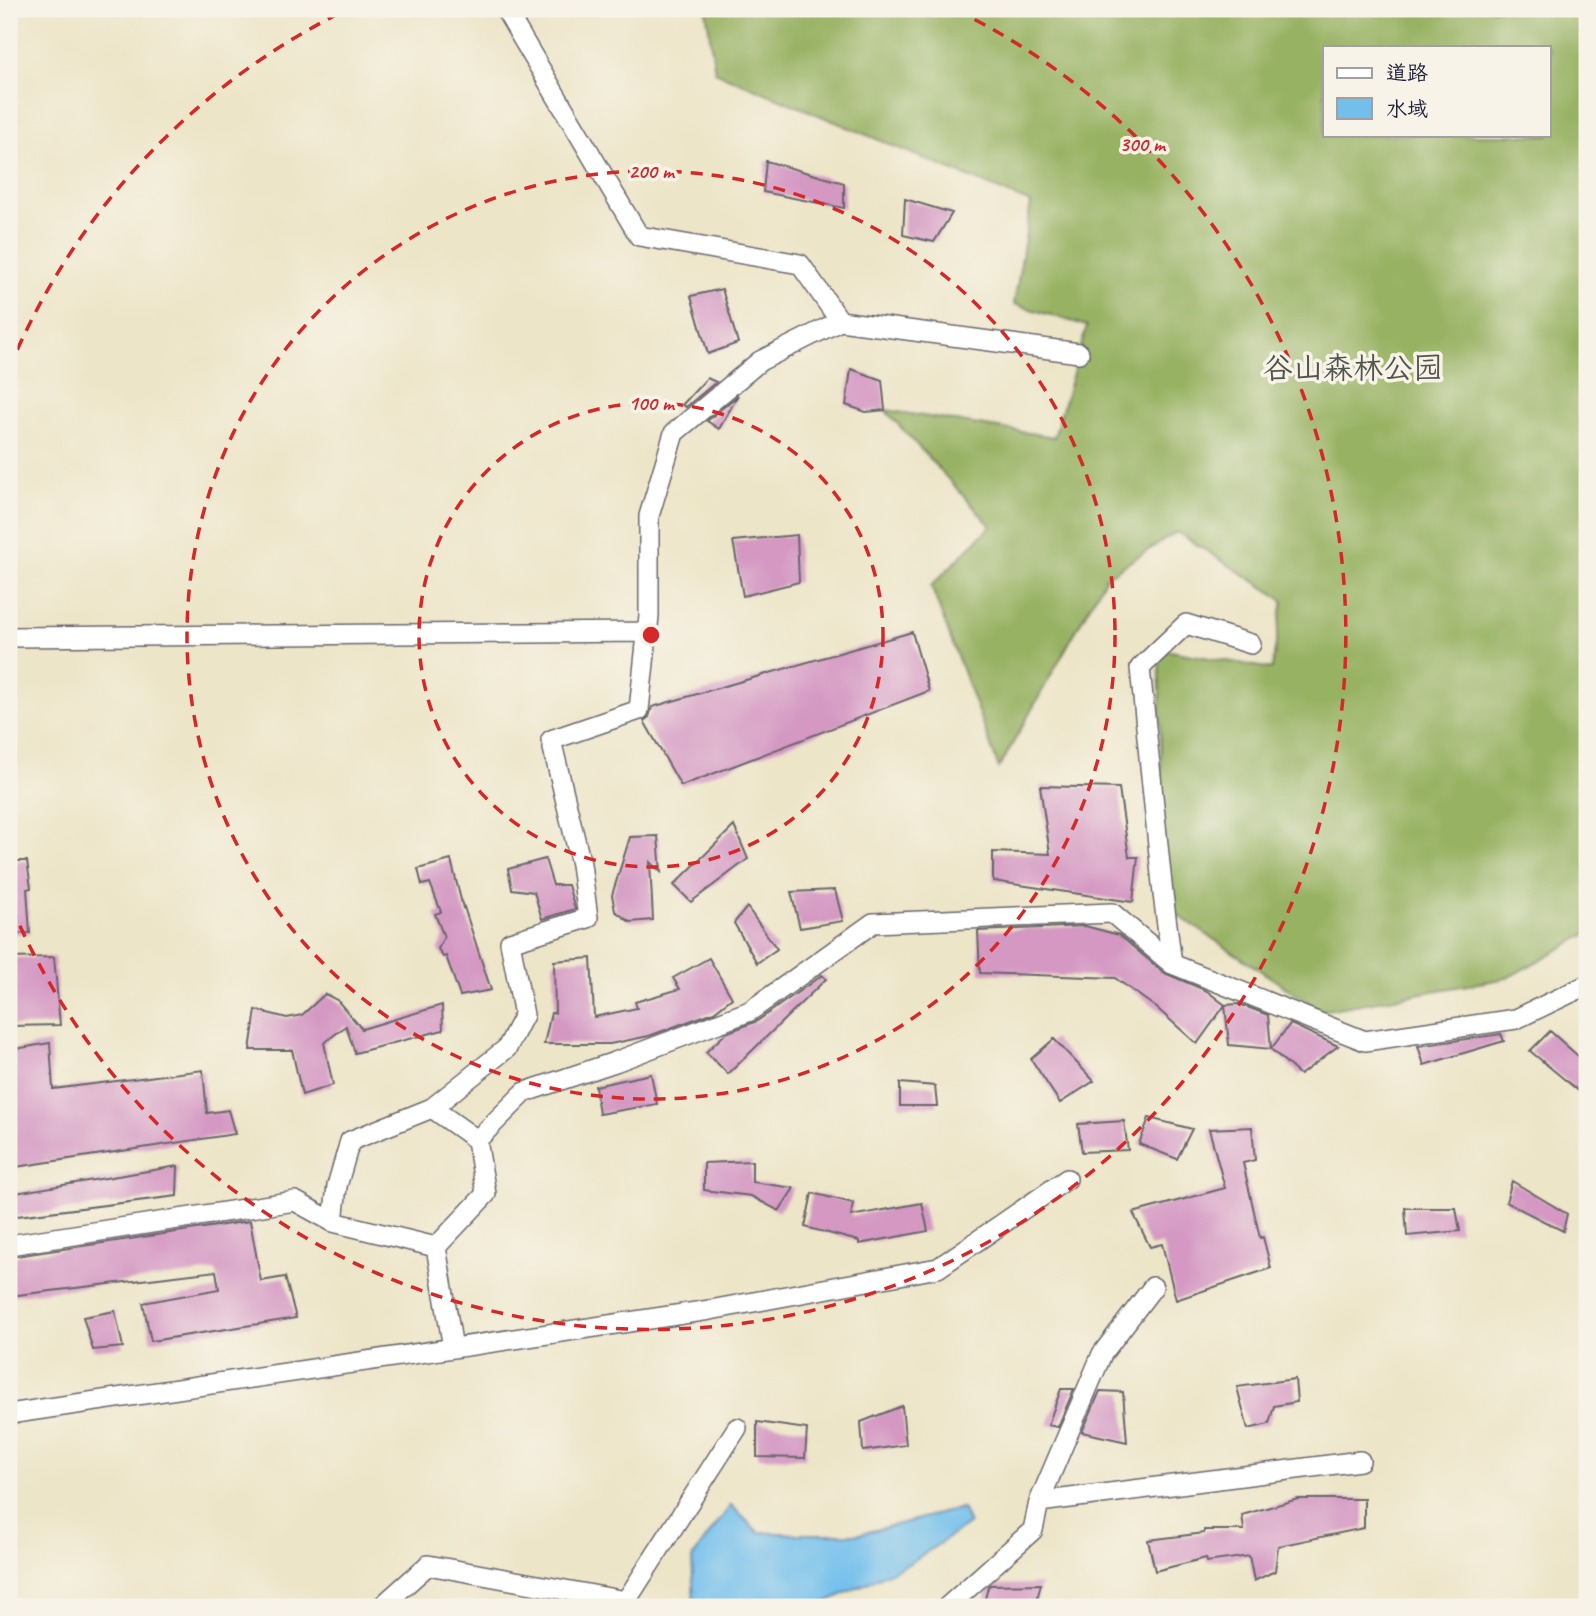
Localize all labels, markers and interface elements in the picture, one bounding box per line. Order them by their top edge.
legend [1323,46,1550,136]
text: 道路 [1386,60,1428,86]
text: 水域 [1386,96,1428,122]
text: 300 m [1119,131,1167,157]
text: 200 m [628,158,676,184]
park label: 谷山森林公园 [1263,349,1443,387]
text: 100 m [628,390,676,416]
centre of rings [639,623,663,647]

